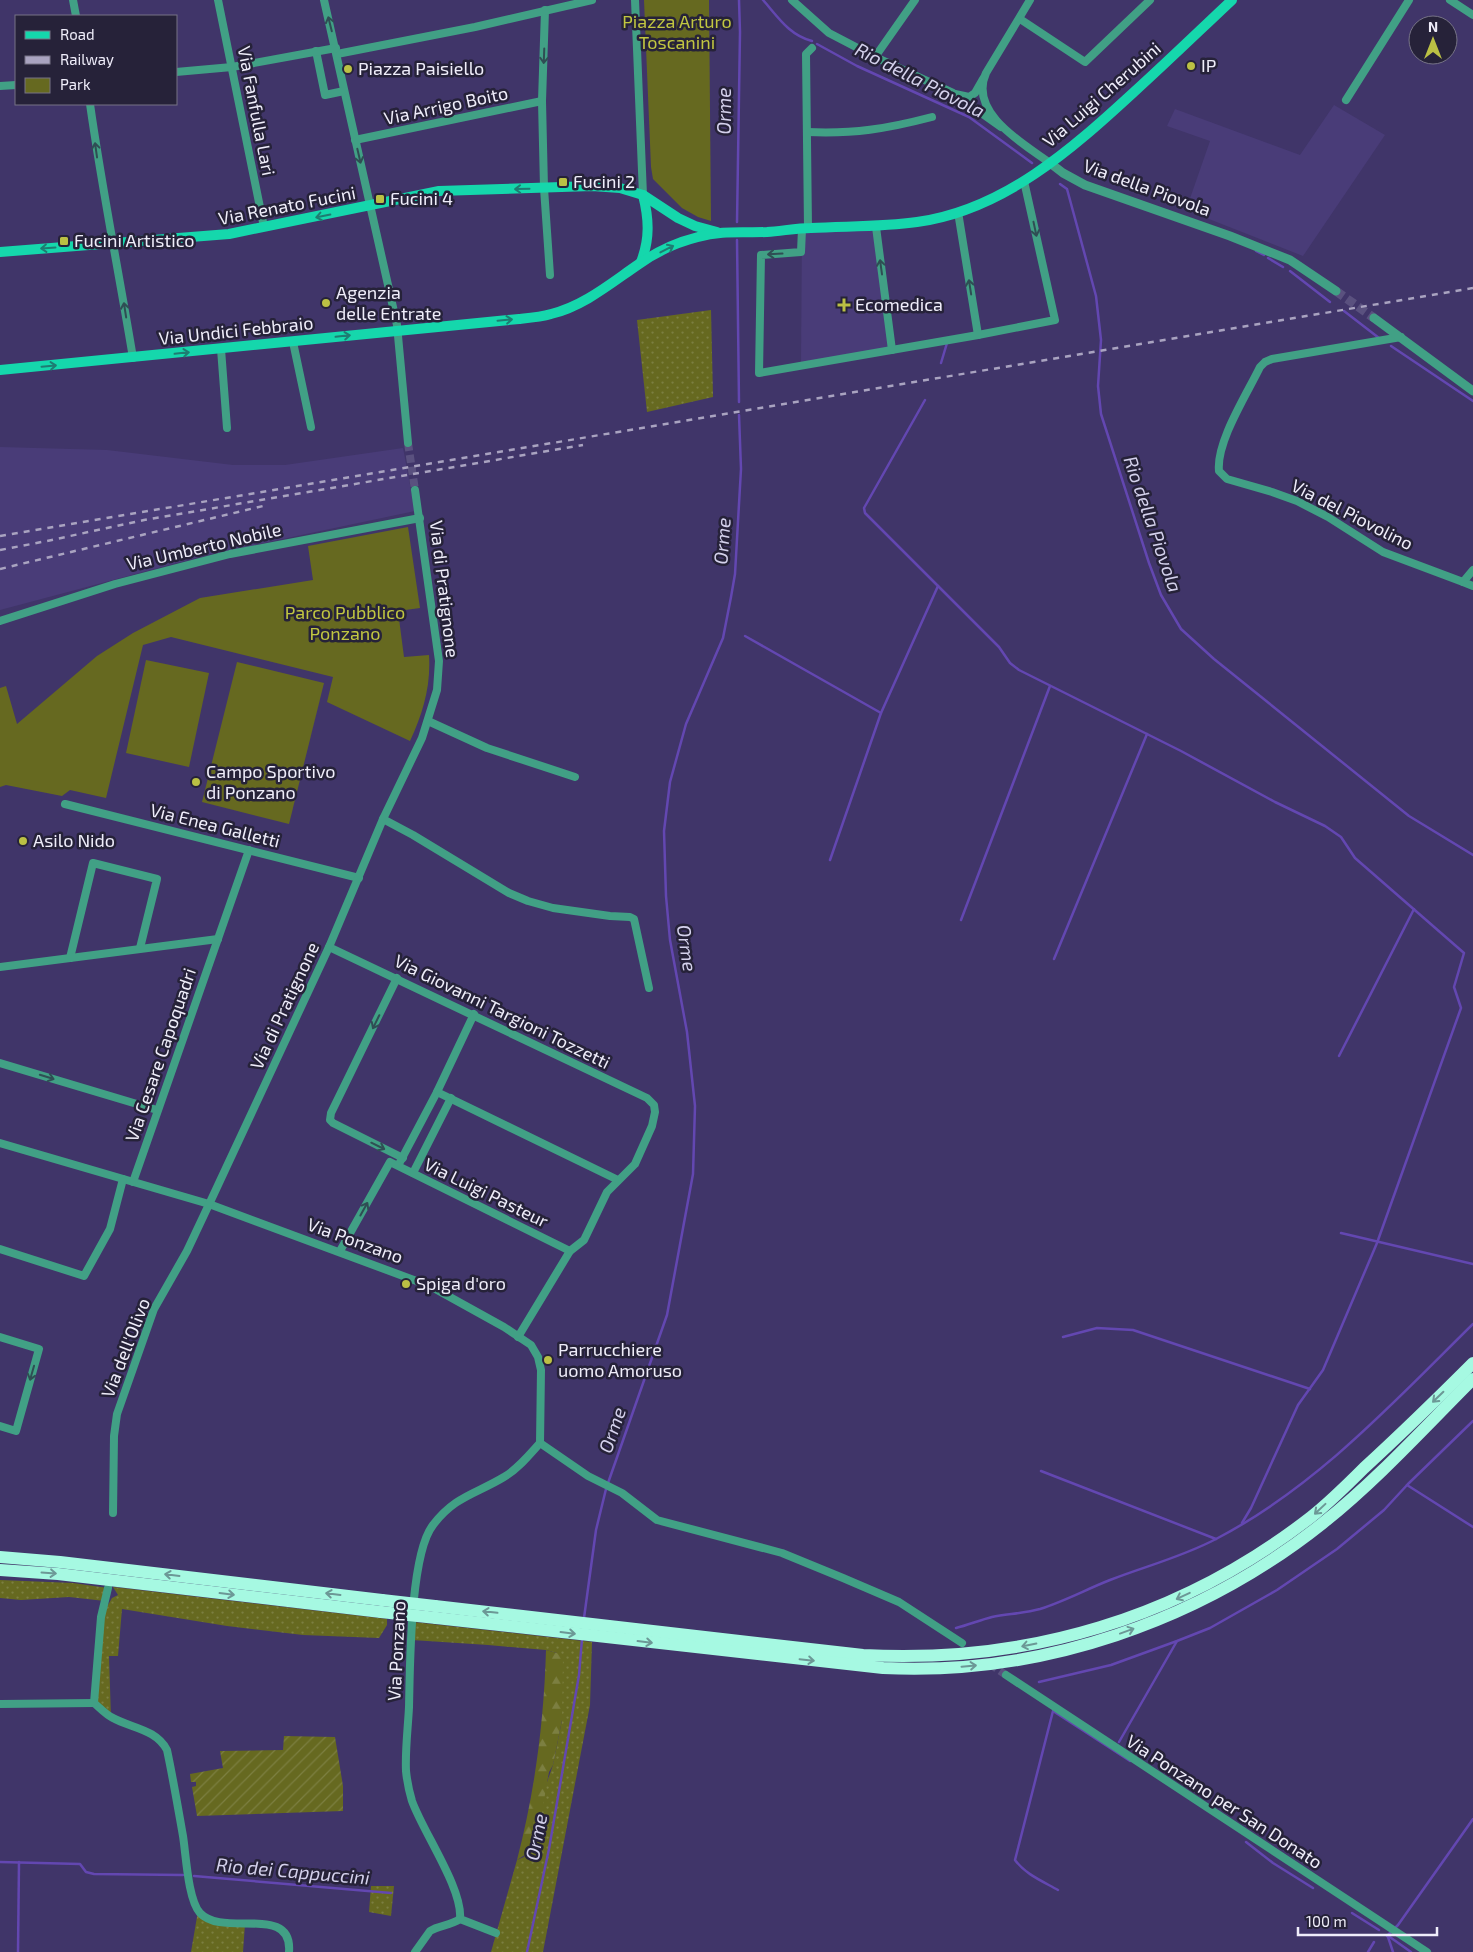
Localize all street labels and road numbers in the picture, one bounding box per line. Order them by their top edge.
street label: Via Luigi Cherubini [1038,37,1165,152]
street label: Via Fanfulla Lari [234,44,280,177]
street label: Via Arrigo Boito [382,81,510,129]
street label: Via della Piovola [1081,154,1214,220]
street label: Via Renato Fucini [216,181,357,229]
street label: Via Undici Febbraio [158,311,314,349]
street label: Via del Piovolino [1288,474,1417,554]
street label: Via Umberto Nobile [124,518,283,575]
street label: Via di Pratignone [426,519,464,659]
street label: Via Enea Galletti [148,798,283,852]
street label: Via di Pratignone [245,938,323,1073]
street label: Via Giovanni Targioni Tozzetti [391,949,614,1073]
street label: Via Cesare Capoquadri [120,965,200,1144]
street label: Via Luigi Pasteur [421,1153,552,1232]
street label: Via Ponzano [304,1213,406,1268]
street label: Via dell'Olivo [96,1295,154,1401]
street label: Via Ponzano [382,1600,410,1702]
street label: Via Ponzano per San Donato [1122,1729,1327,1873]

